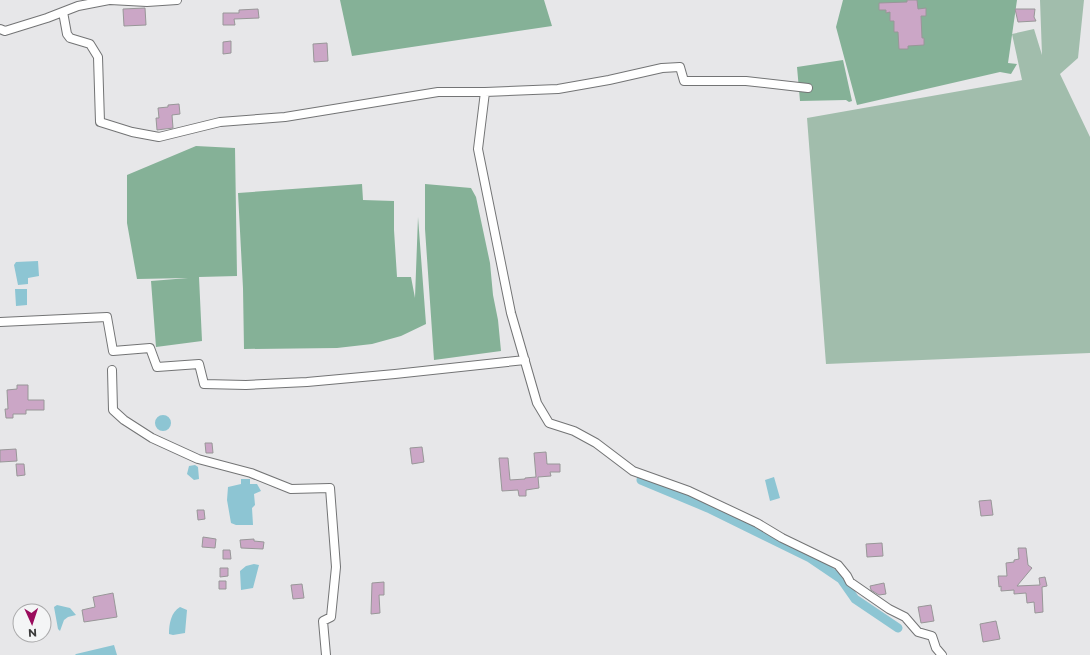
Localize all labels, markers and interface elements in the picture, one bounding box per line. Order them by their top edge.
north arrow [12,603,52,643]
text: N [28,626,37,640]

